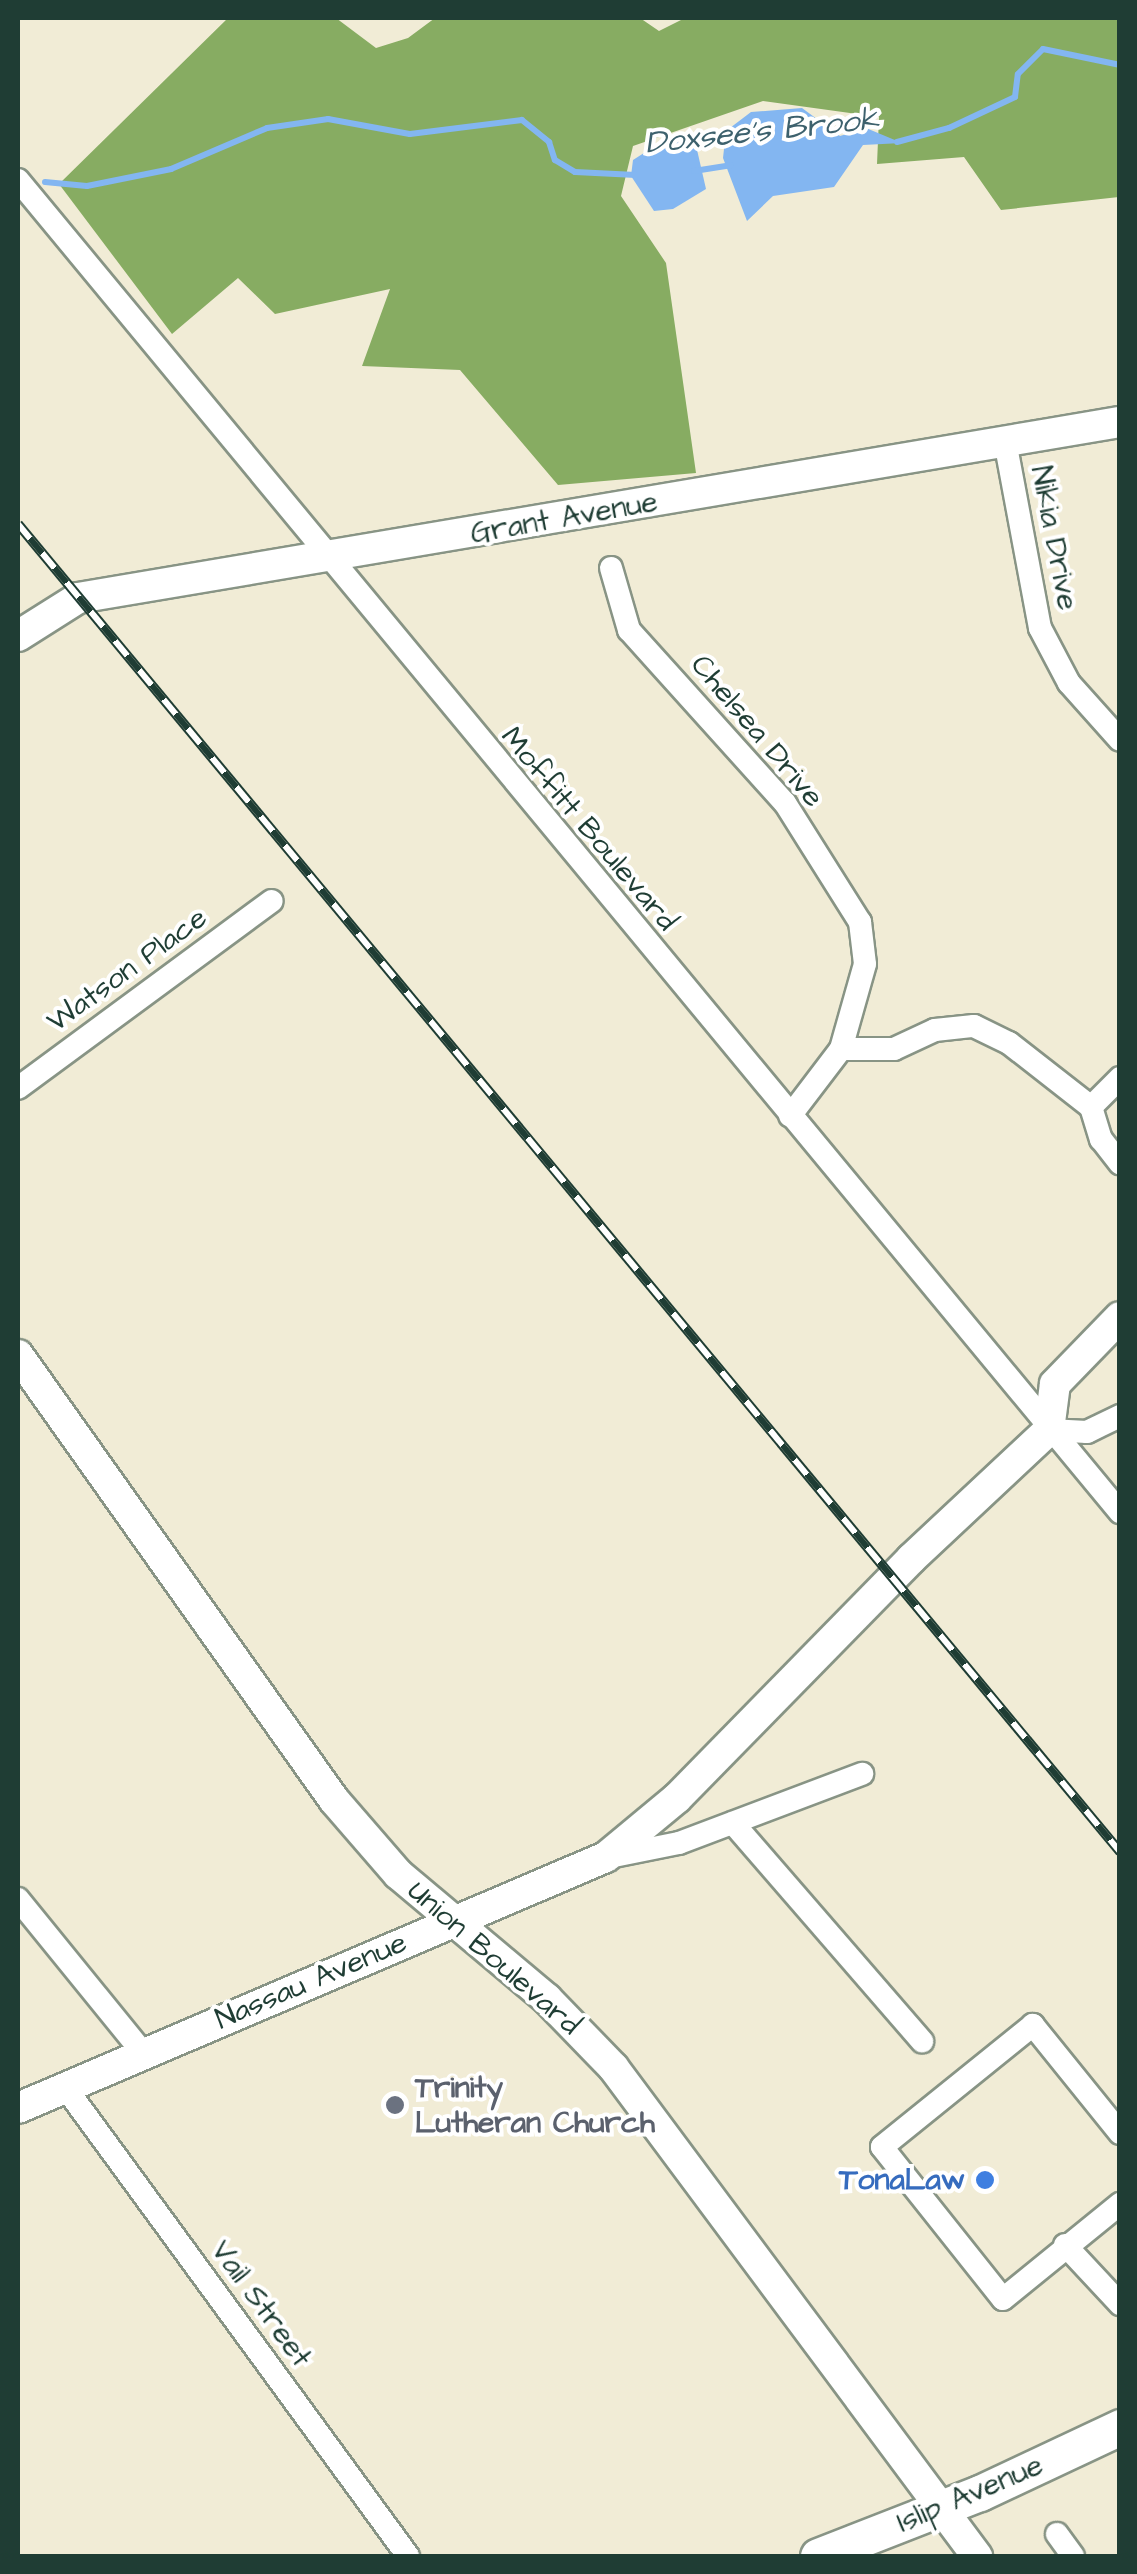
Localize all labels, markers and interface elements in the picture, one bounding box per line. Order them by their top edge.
water label: Doxsee's Brook [643,101,881,163]
street label: Nikia Drive [1022,463,1086,613]
street label: Grant Avenue [468,484,660,552]
street label: Chelsea Drive [683,647,831,815]
street label: Moffitt Boulevard [493,720,685,938]
street label: Watson Place [40,900,214,1040]
street label: Union Boulevard [400,1873,588,2043]
street label: Nassau Avenue [210,1925,412,2037]
place label: Trinity Lutheran Church [415,2070,655,2140]
marker: Trinity Lutheran Church [384,2094,406,2116]
place label: TonaLaw [839,2162,965,2198]
marker: TonaLaw [974,2169,996,2191]
street label: Vail Street [203,2234,319,2374]
street label: Islip Avenue [892,2447,1048,2541]

